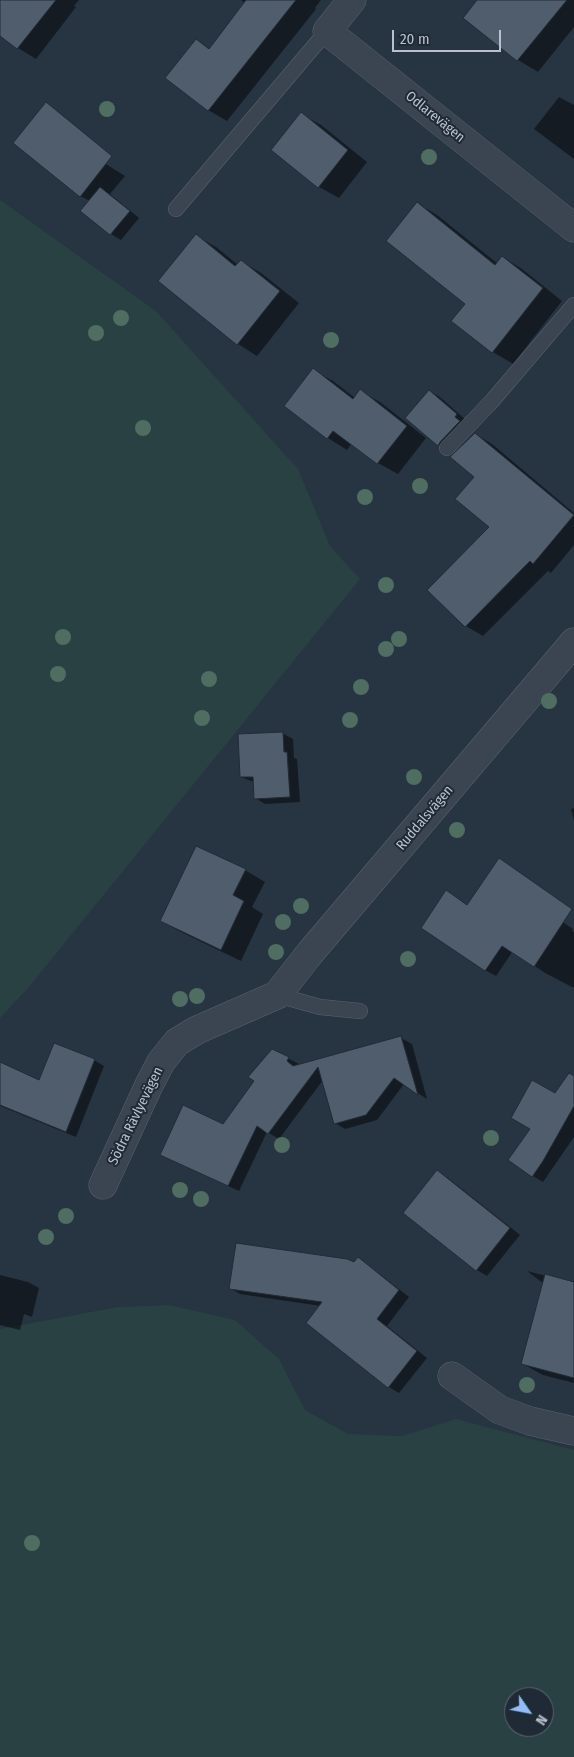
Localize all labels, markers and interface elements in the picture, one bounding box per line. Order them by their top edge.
scale bar [394,20,503,52]
text: 20 m [400,30,430,48]
street label: Odlarevägen [402,88,468,146]
street label: Ruddalsvägen [393,782,457,854]
street label: Södra Rävlyevägen [105,1064,167,1168]
north arrow [504,1687,554,1737]
text: N [532,1712,551,1728]

